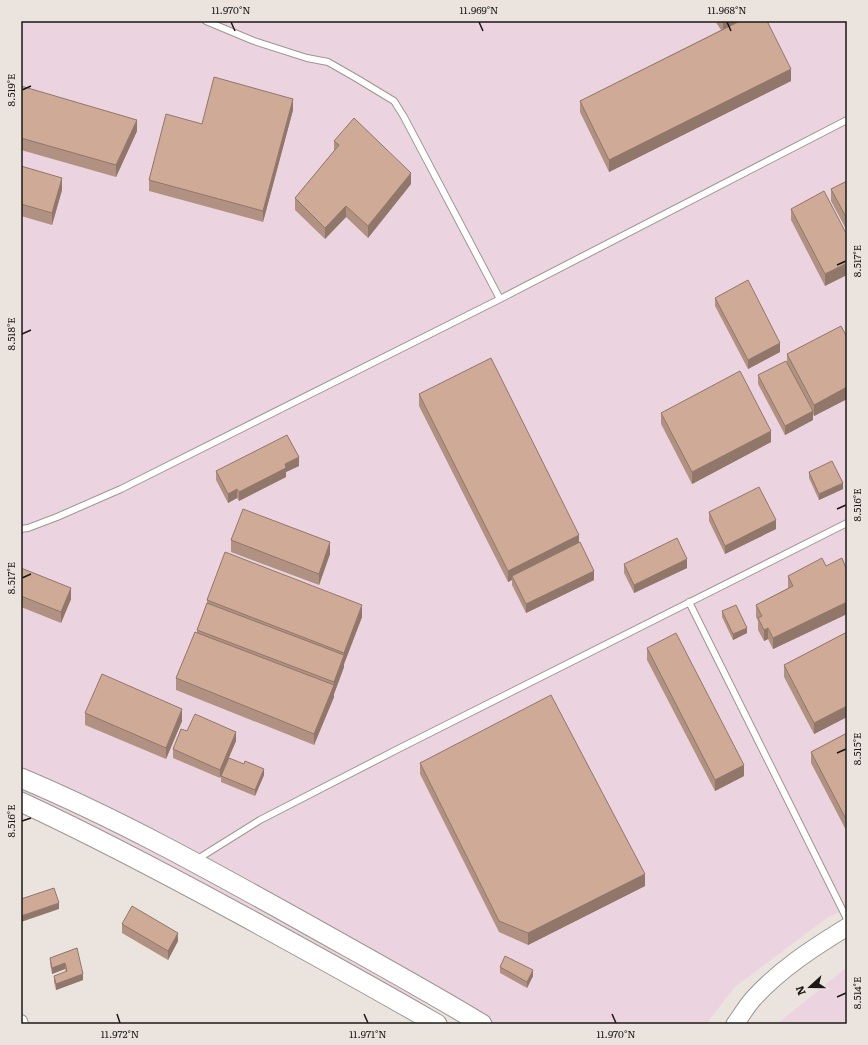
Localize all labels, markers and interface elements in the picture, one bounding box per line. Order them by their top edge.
text: 11.970°N [211,2,251,17]
text: 11.969°N [460,2,498,17]
text: 11.968°N [707,2,747,17]
text: 8.519°E [3,74,18,106]
text: 8.517°E [849,245,864,277]
text: 8.518°E [3,317,18,351]
text: 8.516°E [849,488,864,522]
text: 8.517°E [3,562,18,594]
text: 8.515°E [849,733,864,765]
text: 8.516°E [3,804,18,838]
north arrow [790,967,830,1007]
text: 8.514°E [849,977,864,1009]
text: N [791,984,809,998]
text: 11.972°N [101,1026,139,1041]
text: 11.971°N [349,1026,387,1041]
text: 11.970°N [596,1026,636,1041]

